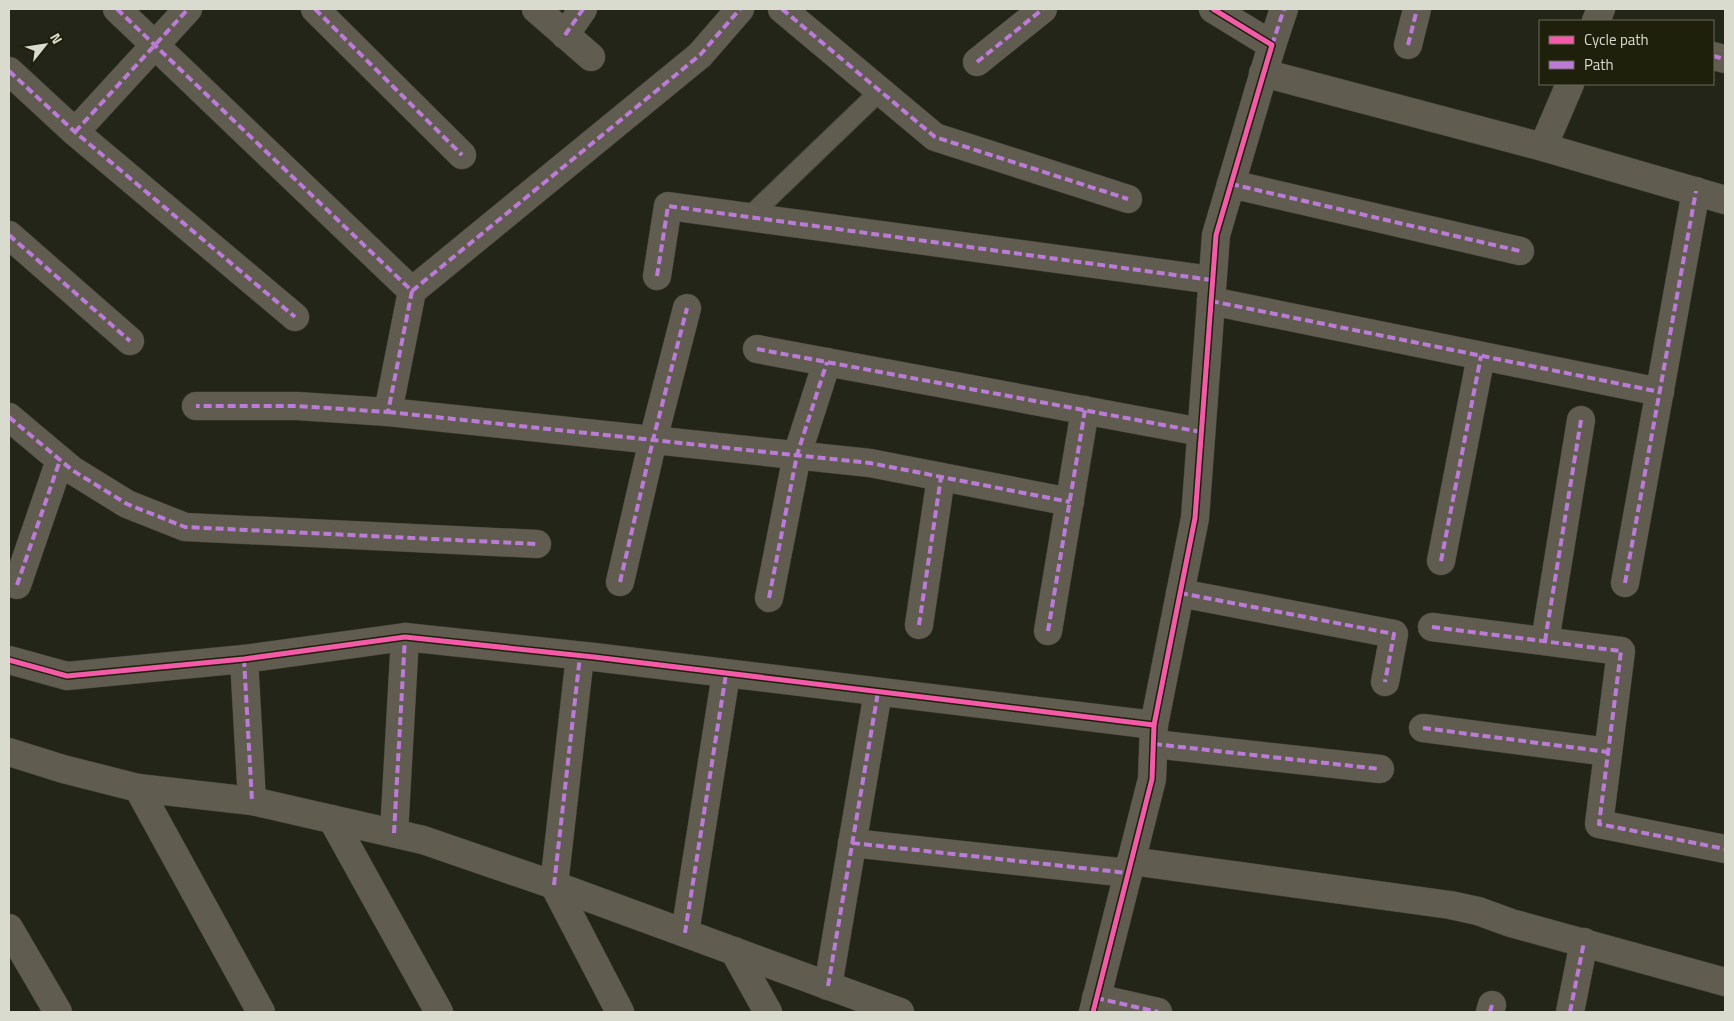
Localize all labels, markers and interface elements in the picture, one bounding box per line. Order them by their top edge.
north arrow [20,20,70,70]
legend [1539,20,1714,85]
text: Cycle path [1584,28,1649,51]
text: N [45,29,68,48]
text: Path [1584,53,1614,76]

